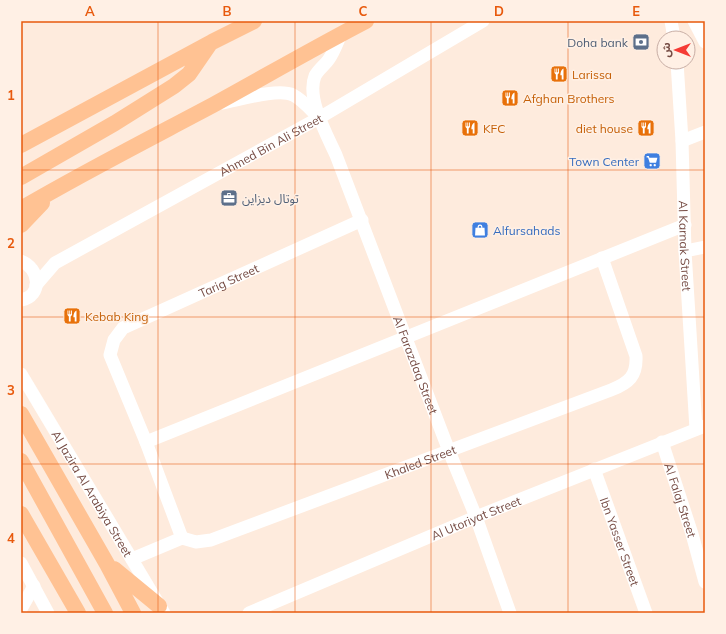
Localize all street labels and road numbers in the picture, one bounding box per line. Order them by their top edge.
street label: Ahmed Bin Ali Street [216,110,325,179]
street label: Al Karnak Street [676,200,695,292]
street label: Tarig Street [196,260,261,300]
street label: Al Farazdaq Street [391,313,442,416]
street label: Al Jazira Al Arabiya Street [49,427,136,559]
street label: Khaled Street [382,441,458,482]
street label: Al Falaj Street [662,461,700,539]
street label: Al Utoriyat Street [429,493,523,543]
street label: Ibn Yasser Street [597,495,643,588]

